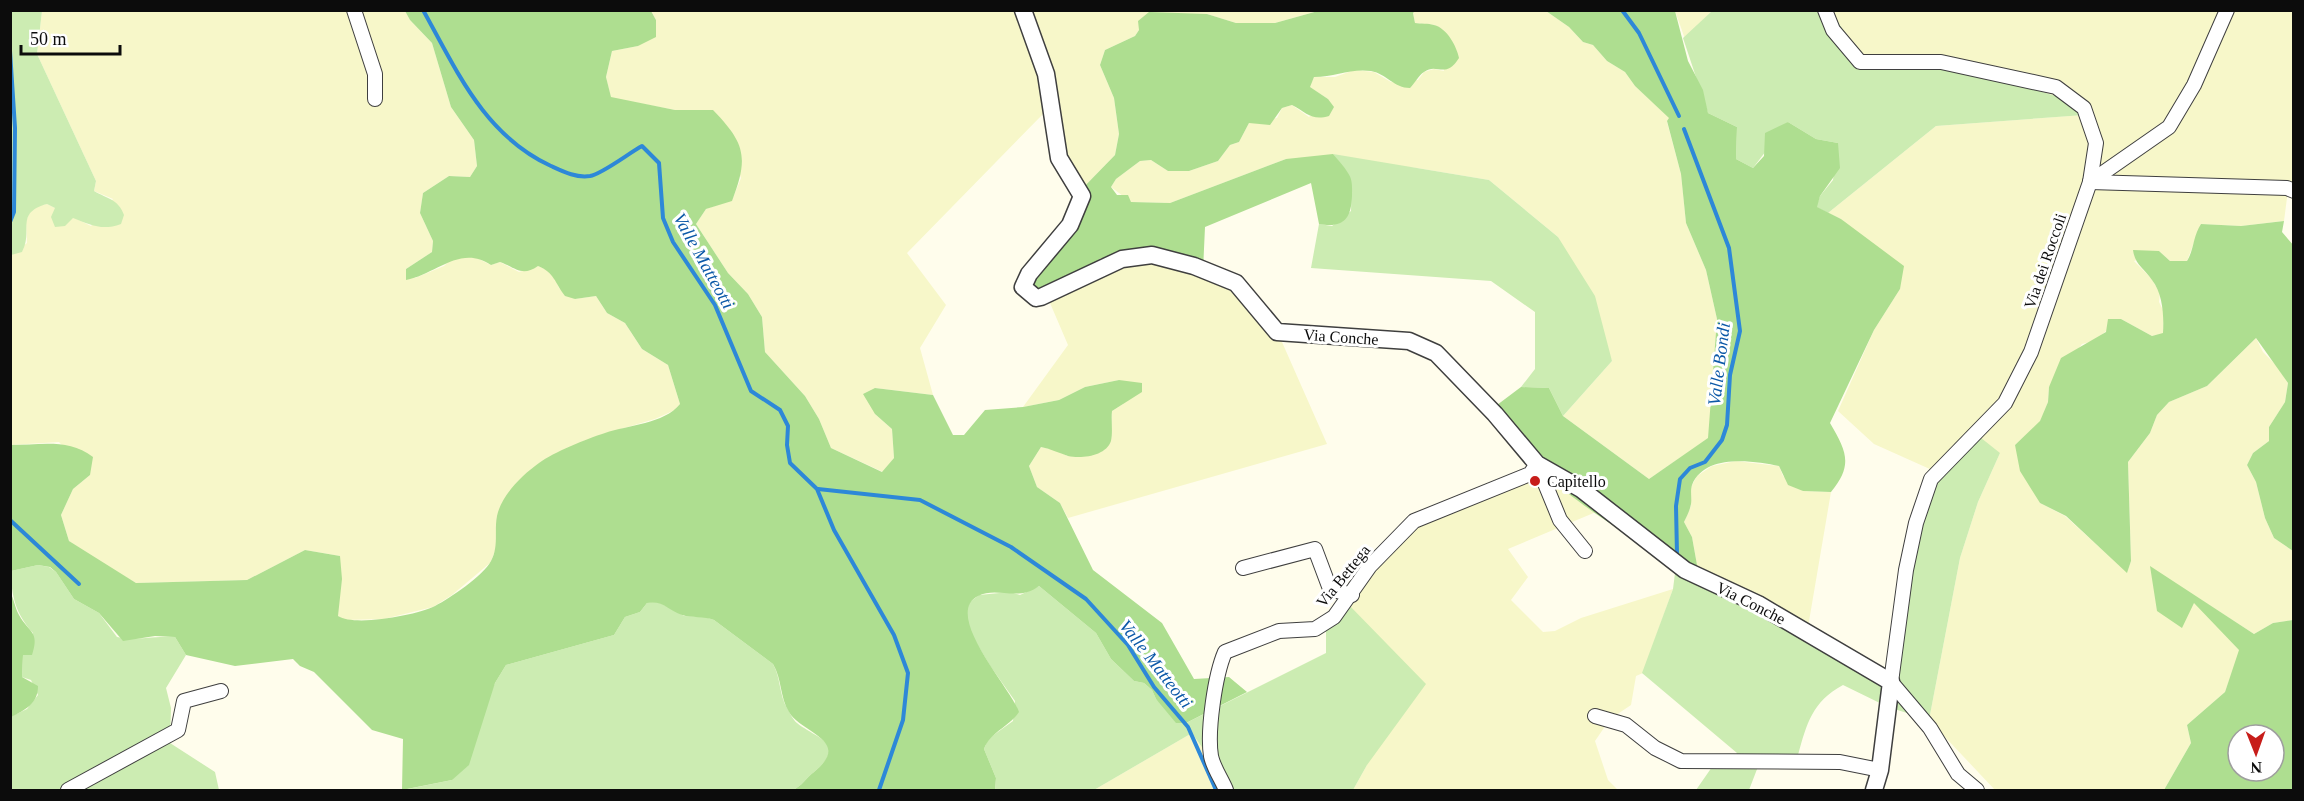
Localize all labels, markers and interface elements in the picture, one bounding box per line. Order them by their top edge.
scale bar [21,18,120,56]
text: 50 m [30,29,67,49]
water label: Valle Matteotti [669,210,739,312]
street label: Via dei Roccoli [2021,211,2069,311]
water label: Valle Bondi [1704,321,1734,407]
street label: Via Conche [1303,326,1379,348]
place label: Capitello [1547,473,1606,491]
marker: Capitello [1528,474,1542,488]
street label: Via Bettega [1313,542,1374,611]
street label: Via Conche [1714,578,1788,628]
water label: Valle Matteotti [1115,616,1197,712]
north arrow [2226,723,2286,783]
text: N [2250,759,2262,776]

